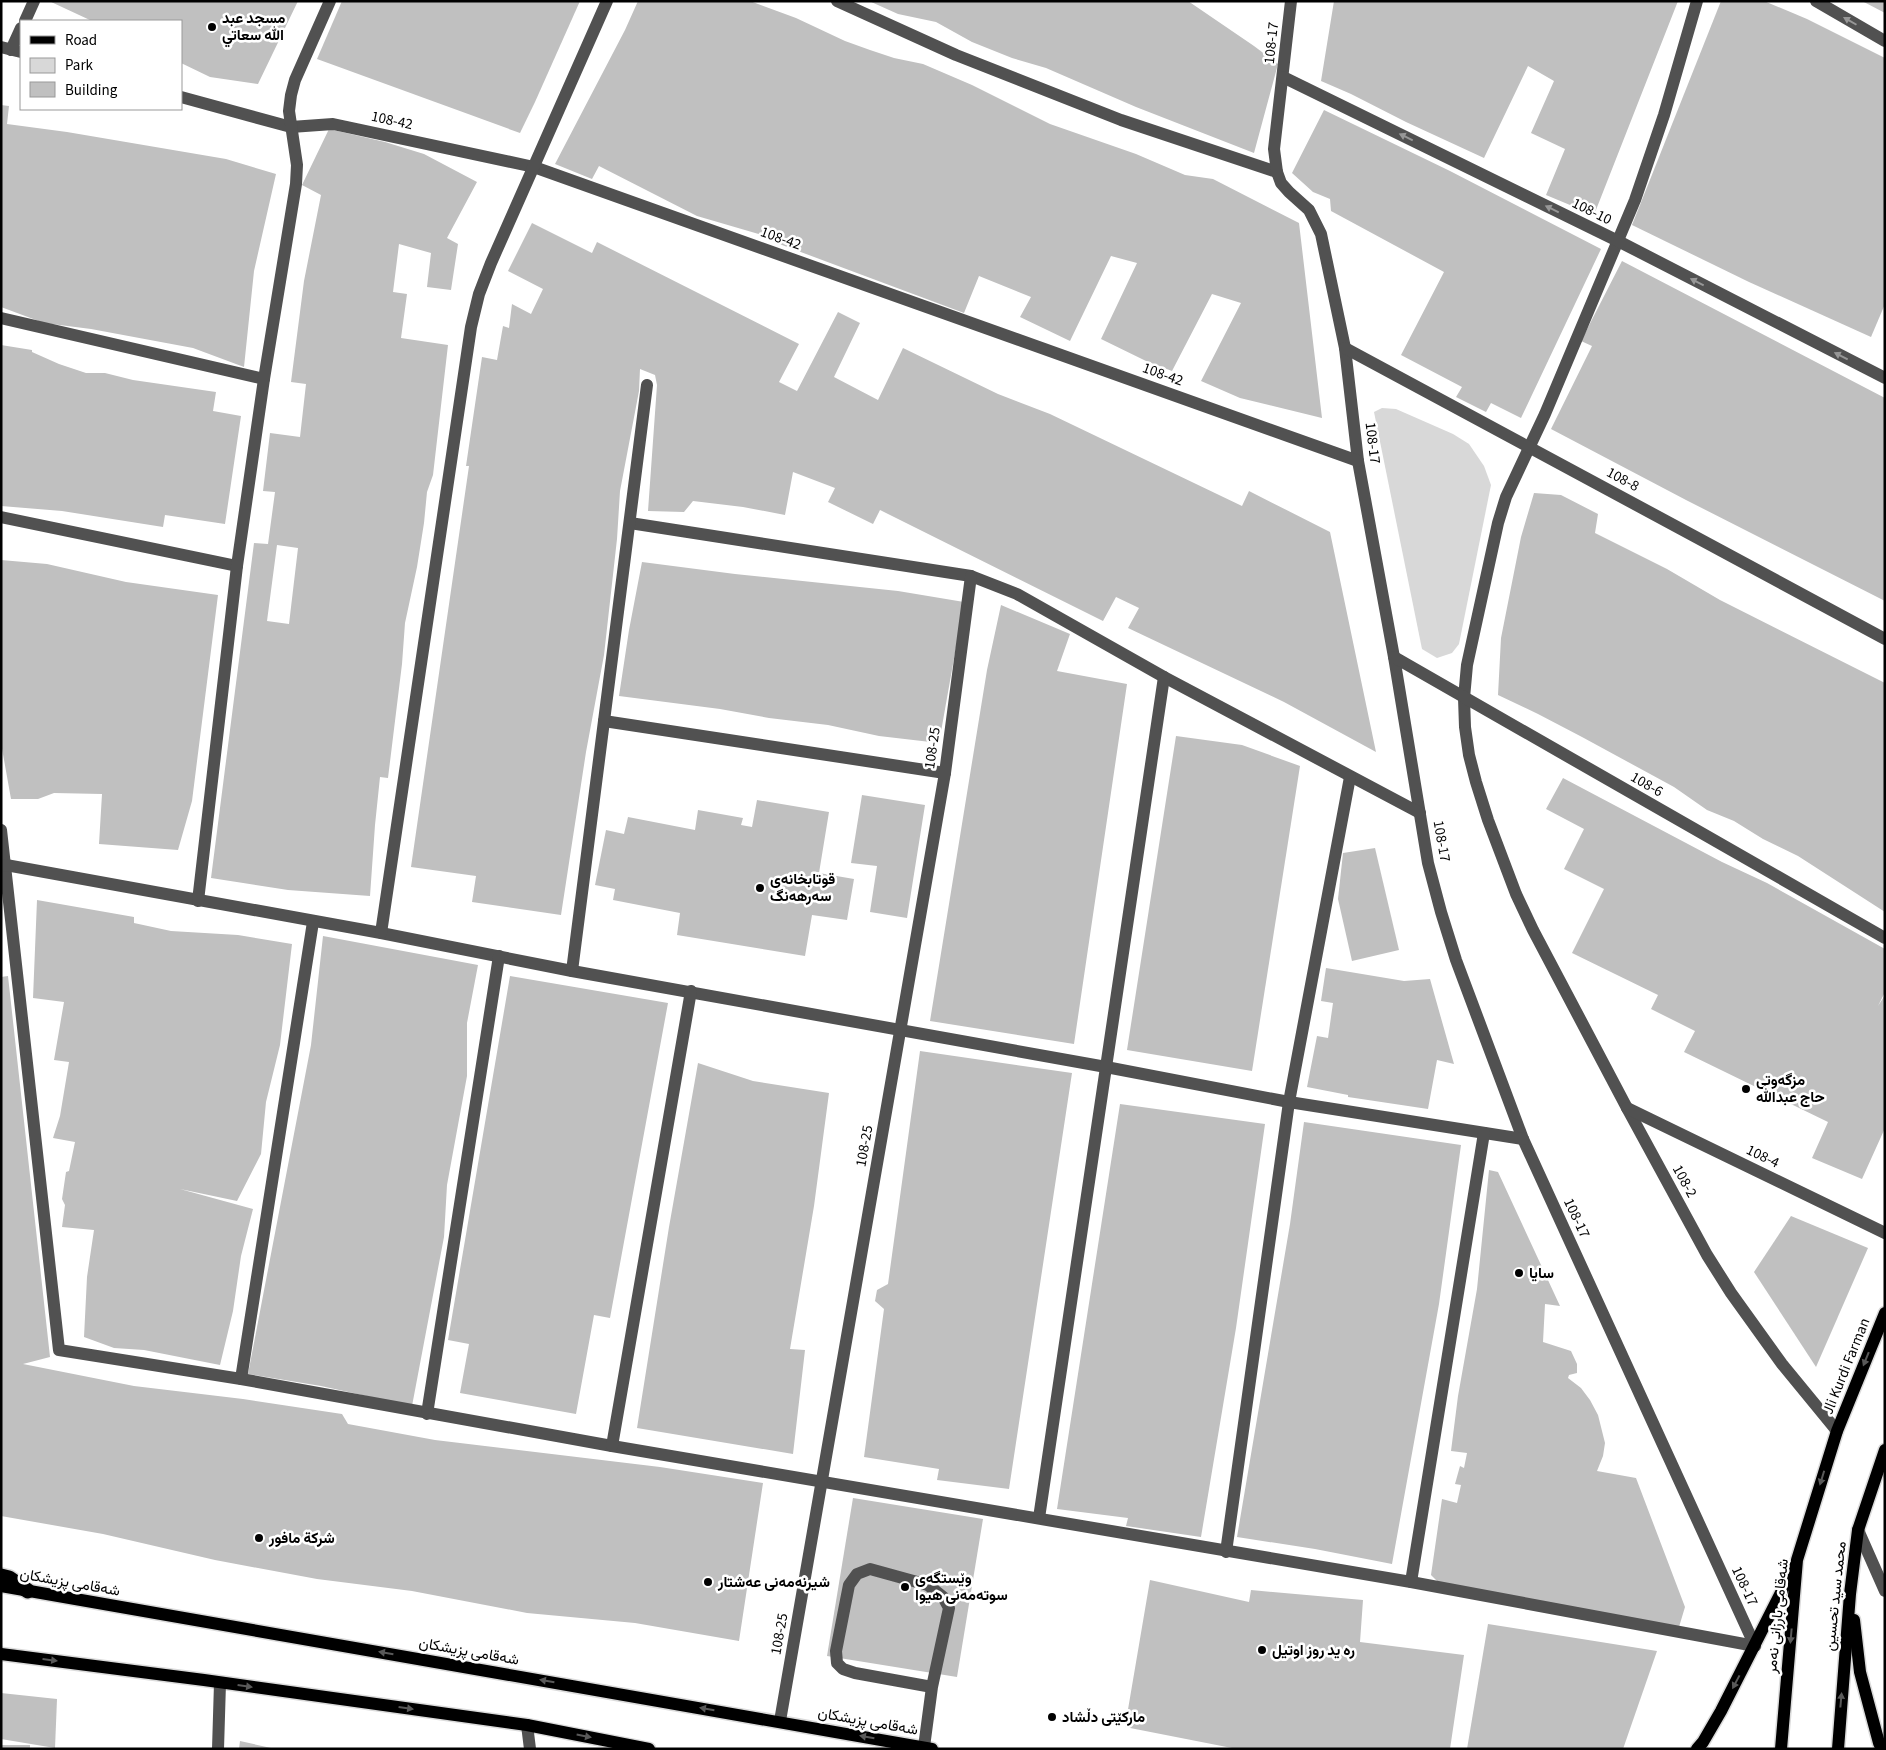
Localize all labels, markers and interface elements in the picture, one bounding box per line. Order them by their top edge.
place label: مسجد عبد الله سعاتي [222,8,285,48]
one-way arrow [1843,17,1858,25]
legend [20,20,182,110]
marker: مسجد عبد الله سعاتي [206,21,218,33]
street label: 108-17 [1259,21,1284,65]
text: Road [65,30,97,51]
text: Park [65,55,94,76]
text: Building [65,80,118,101]
street label: 108-42 [369,106,415,135]
one-way arrow [1399,133,1413,141]
street label: 108-10 [1568,193,1615,230]
one-way arrow [1545,205,1559,213]
street label: 108-42 [758,221,804,256]
one-way arrow [1690,278,1704,286]
one-way arrow [1834,352,1849,360]
street label: 108-42 [1140,357,1186,392]
street label: 108-17 [1360,421,1385,465]
street label: 108-8 [1603,462,1643,497]
street label: 108-25 [919,726,946,770]
street label: 108-6 [1627,767,1667,802]
street label: 108-17 [1428,819,1455,864]
place label: قوتابخانەی سەرهەنگ [770,869,835,907]
marker: قوتابخانەی سەرهەنگ [754,882,766,894]
place label: مزگەوتی حاج عبدالله [1756,1070,1825,1108]
marker: مزگەوتی حاج عبدالله [1740,1083,1752,1095]
street label: 108-25 [851,1124,878,1169]
street label: 108-4 [1743,1139,1783,1174]
street label: 108-2 [1667,1161,1702,1201]
street label: 108-17 [1558,1195,1595,1242]
place label: سايا [1529,1263,1554,1284]
marker: سايا [1513,1267,1525,1279]
street label: Jli Kurdi Farman [1818,1315,1875,1418]
one-way arrow [1862,1351,1870,1366]
one-way arrow [1818,1470,1826,1485]
place label: شركة مافور [268,1528,335,1549]
marker: شركة مافور [253,1532,265,1544]
street label: محمد سید تحسین [1819,1540,1852,1652]
street label: شەقامی بارزانی نەمر [1761,1558,1794,1675]
street label: شەقامی پزیشکان [18,1563,122,1602]
street label: 108-17 [1726,1563,1763,1610]
place label: وێستگەی سوتەمەنی هیوا [915,1568,1008,1606]
place label: شیرنەمەنی عەشتار [717,1572,830,1593]
marker: شیرنەمەنی عەشتار [702,1576,714,1588]
marker: وێستگەی سوتەمەنی هیوا [899,1581,911,1593]
street label: 108-25 [766,1612,793,1657]
one-way arrow [1786,1628,1794,1644]
street label: شەقامی پزیشکان [417,1632,521,1671]
place label: ره يد روز اوتيل [1272,1640,1355,1661]
marker: ره يد روز اوتيل [1256,1644,1268,1656]
one-way arrow [378,1648,394,1656]
one-way arrow [42,1656,58,1664]
one-way arrow [1732,1675,1740,1689]
one-way arrow [538,1676,554,1684]
one-way arrow [238,1682,254,1690]
one-way arrow [1838,1692,1846,1708]
street label: شەقامی پزیشکان [816,1702,920,1741]
one-way arrow [698,1704,714,1712]
one-way arrow [399,1705,415,1713]
place label: مارکێتی دڵشاد [1062,1707,1145,1728]
marker: مارکێتی دڵشاد [1046,1711,1058,1723]
one-way arrow [577,1732,592,1740]
one-way arrow [859,1733,874,1741]

